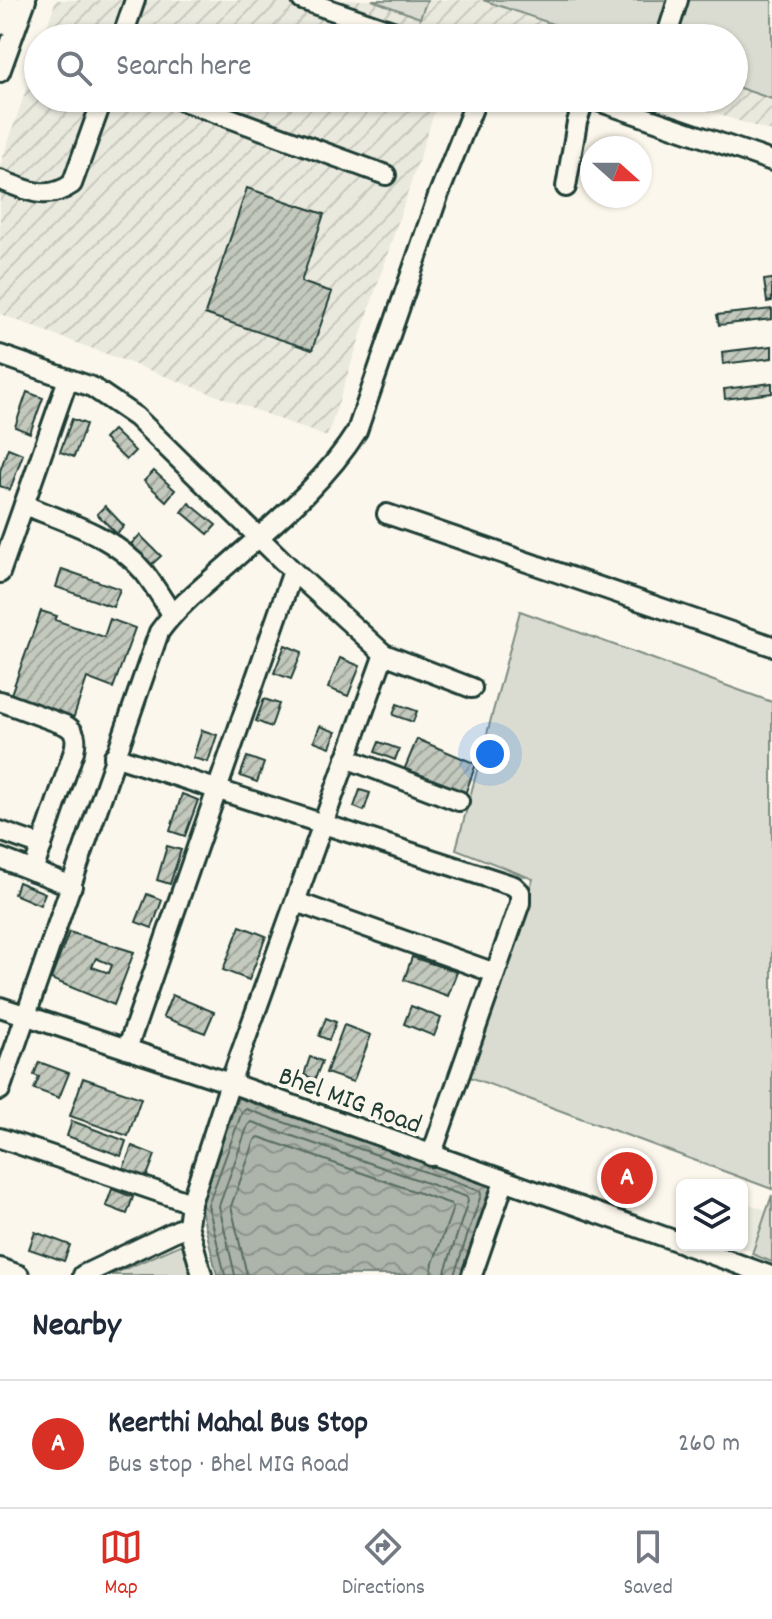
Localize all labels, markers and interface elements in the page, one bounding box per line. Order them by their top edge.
search box [24,24,748,112]
icon: search [52,46,96,90]
text: Search here [116,47,252,90]
north arrow [580,136,652,208]
your location [470,734,510,774]
street label: Bhel MIG Road [272,1058,426,1147]
pin: A [601,1148,653,1208]
map controls [676,1179,748,1251]
button: layers [676,1179,748,1251]
text: Nearby [32,1303,121,1352]
text: Keerthi Mahal Bus Stop [108,1404,368,1447]
text: A [51,1426,65,1463]
text: 260 m [678,1426,740,1463]
text: Bus stop · Bhel MIG Road [108,1447,349,1484]
tab: Map [99,1525,143,1604]
tab: Directions [342,1525,425,1604]
tab: Saved [624,1525,673,1604]

